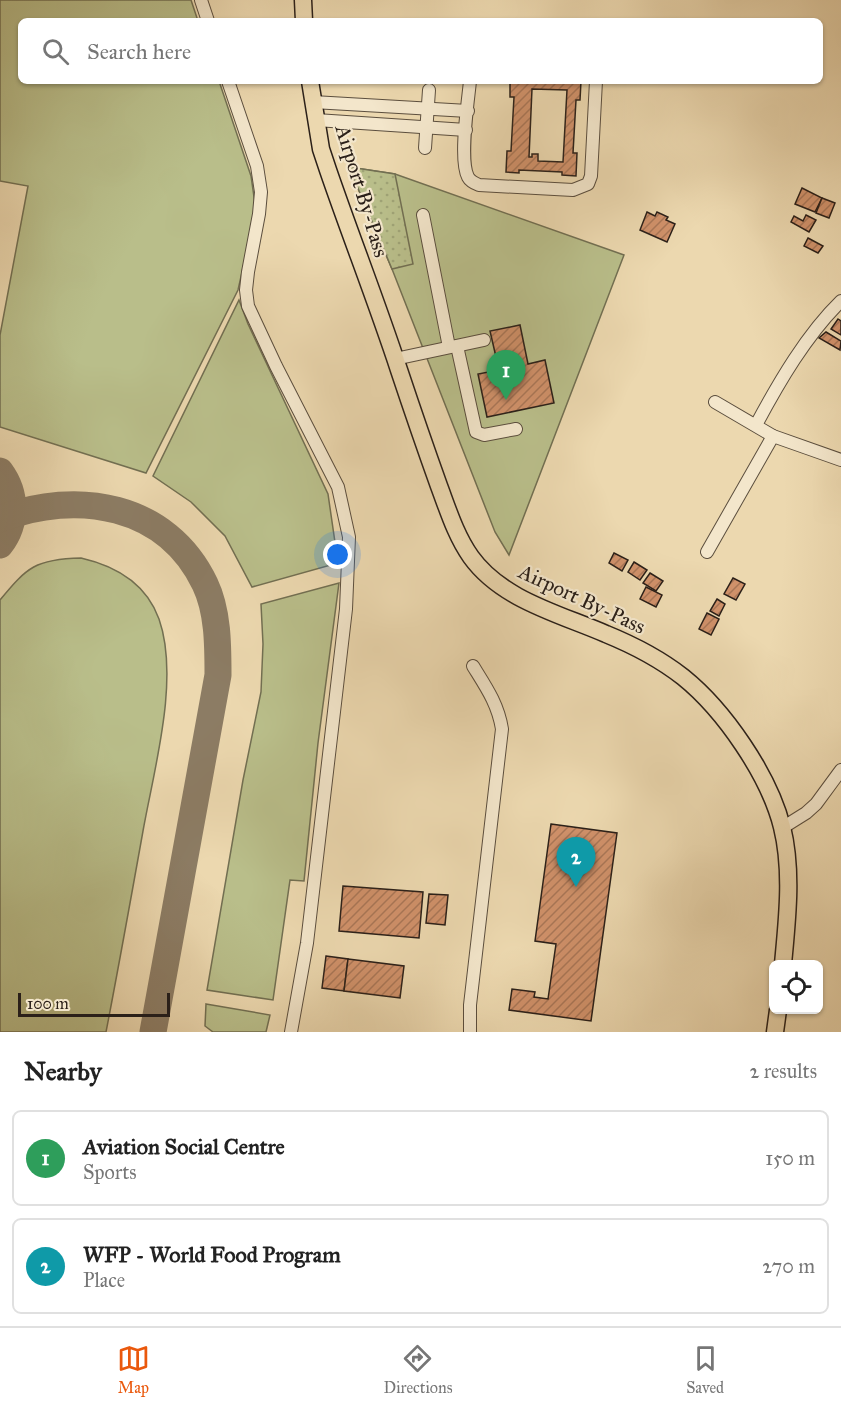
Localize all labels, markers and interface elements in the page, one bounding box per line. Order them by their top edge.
search box [18,18,823,84]
icon: search [39,35,72,68]
text: Search here [87,38,191,65]
street label: Airport By-Pass [329,121,394,260]
pin: 1 [486,350,526,400]
your location [323,540,352,569]
street label: Airport By-Pass [514,558,650,640]
pin: 2 [556,838,596,887]
map controls [769,960,823,1014]
button: locate [769,960,823,1014]
scale bar [18,990,170,1018]
text: 100 m [27,994,69,1013]
text: Nearby [24,1055,102,1087]
text: 2 results [749,1059,817,1083]
text: Aviation Social Centre [83,1133,285,1160]
text: 1 [42,1146,49,1170]
text: 150 m [765,1146,815,1170]
text: Sports [83,1160,137,1184]
text: WFP - World Food Program [83,1241,341,1268]
text: 2 [41,1254,50,1278]
text: 270 m [762,1254,815,1278]
text: Place [83,1268,125,1292]
tab: Map [117,1342,150,1397]
tab: Directions [384,1342,452,1397]
tab: Saved [686,1342,724,1397]

